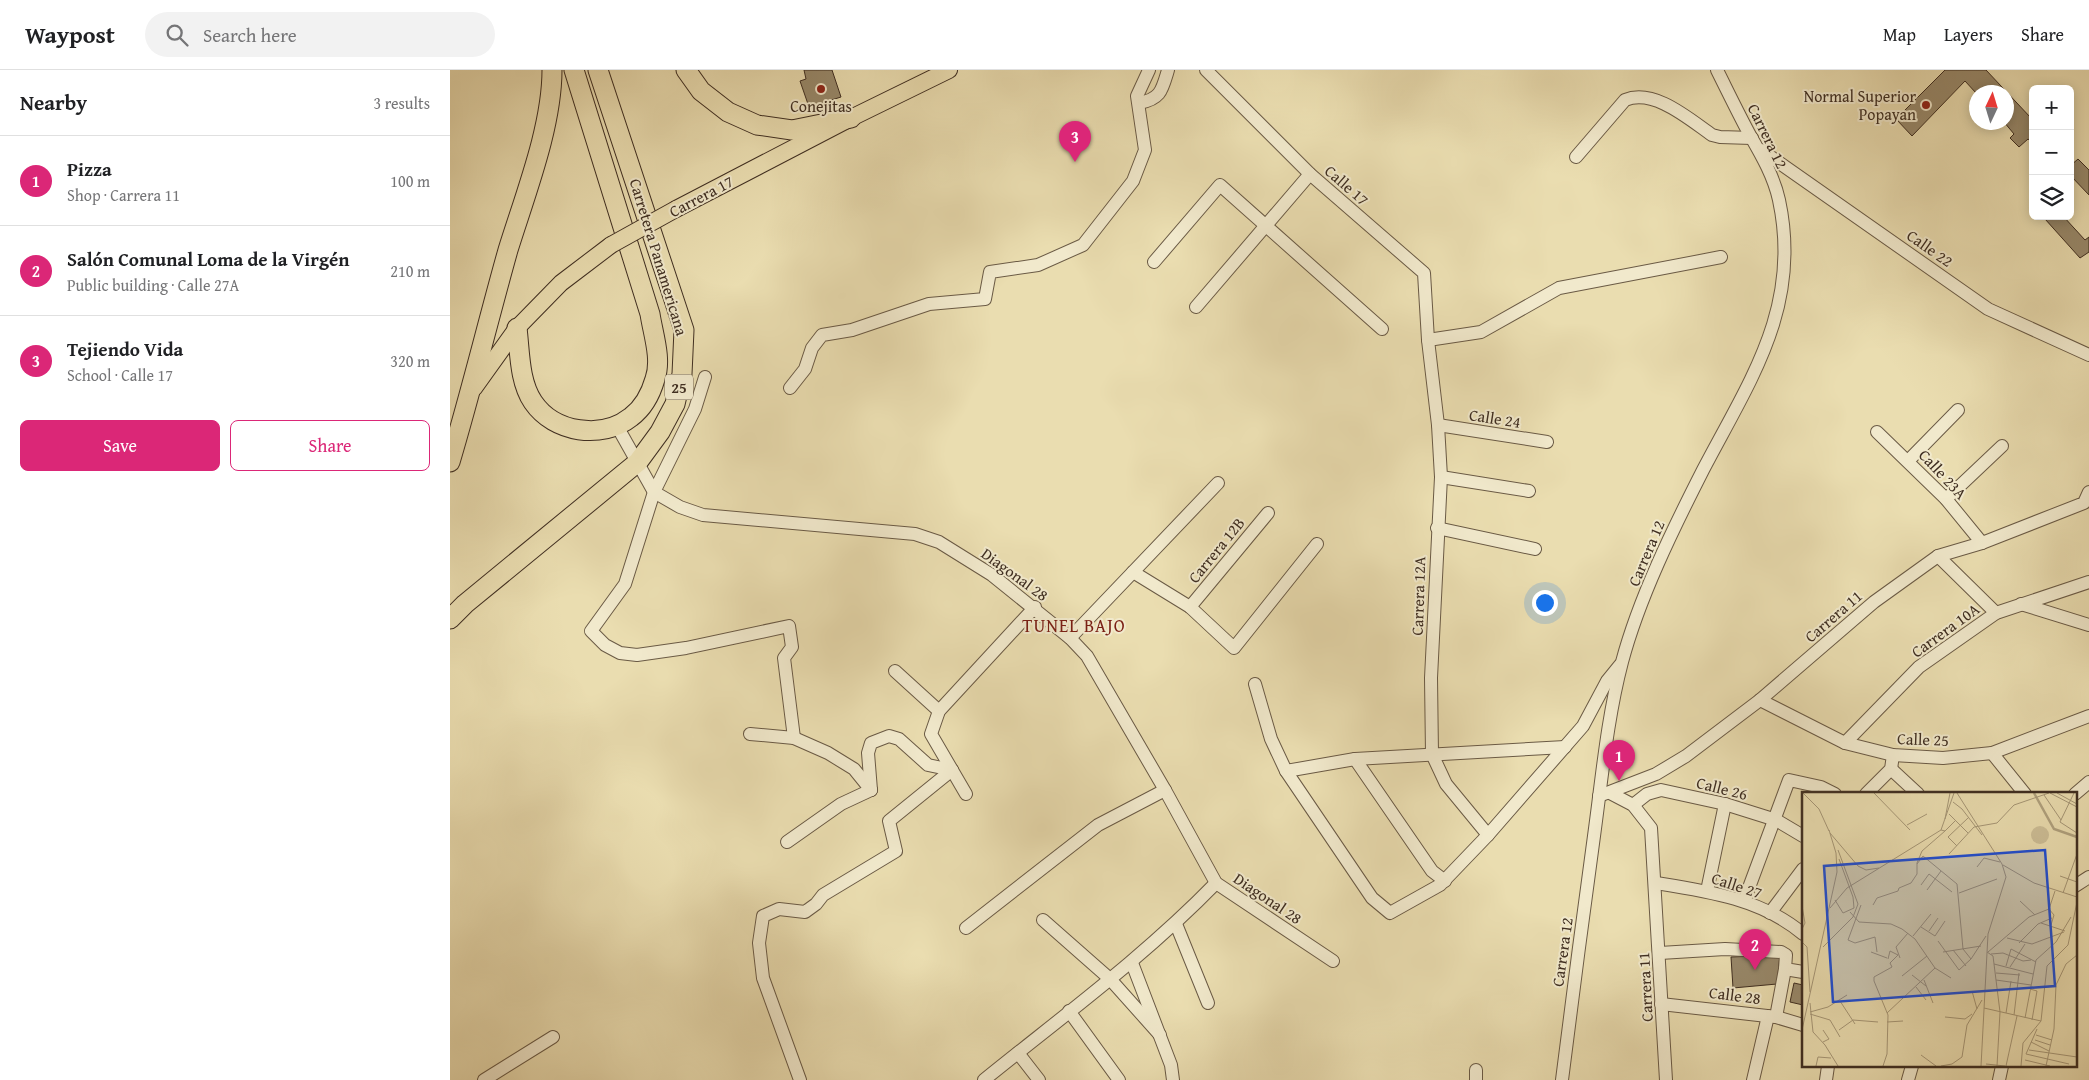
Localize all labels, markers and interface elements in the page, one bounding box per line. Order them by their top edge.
search box [145,12,495,57]
text: Waypost [25,17,115,52]
icon: search [163,21,191,49]
text: Search here [203,21,297,49]
text: Map [1883,21,1916,48]
text: Layers [1944,21,1993,48]
text: Share [2021,21,2064,48]
marker: Conejitas [815,83,827,95]
place label: Normal Superior Popayan [1804,84,1916,126]
north arrow [1969,85,2014,130]
map controls [2029,85,2074,220]
button: + [2029,85,2074,130]
text: Nearby [20,87,87,118]
text: 3 results [373,91,430,115]
place label: Conejitas [790,94,852,118]
street label: Carrera 12 [1742,99,1794,173]
marker: Normal Superior Popayan [1920,99,1932,111]
pin: 3 [1059,121,1091,162]
button: − [2029,130,2074,175]
text: Pizza [67,155,112,183]
street label: Calle 17 [1320,159,1375,211]
text: 1 [32,169,40,193]
text: 100 m [390,169,430,193]
street label: Carrera 17 [665,169,738,223]
button: layers [2029,175,2074,220]
street label: Carretera Panamericana [624,176,694,339]
text: Shop · Carrera 11 [67,183,180,207]
street label: Calle 22 [1902,223,1958,273]
text: Salón Comunal Loma de la Virgén [67,245,350,273]
text: 2 [32,259,40,283]
text: 210 m [390,259,430,283]
text: Public building · Calle 27A [67,273,239,297]
text: Tejiendo Vida [67,335,183,363]
text: 3 [32,349,40,373]
text: 320 m [390,349,430,373]
text: School · Calle 17 [67,363,173,387]
road number: 25 [665,374,693,400]
street label: Calle 24 [1468,402,1523,434]
button: Save [20,420,220,471]
button: Share [230,420,430,471]
street label: Calle 23A [1913,443,1973,505]
street label: Carrera 12B [1182,512,1250,588]
street label: Carrera 12 [1621,516,1671,590]
street label: Diagonal 28 [976,541,1054,607]
street label: Carrera 12A [1405,556,1431,636]
street label: Carrera 11 [1799,584,1867,648]
your location [1532,590,1558,616]
street label: Carrera 10A [1906,597,1984,663]
district label: TUNEL BAJO [1022,612,1126,639]
street label: Calle 25 [1897,726,1949,752]
pin: 1 [1603,740,1635,781]
street label: Calle 26 [1694,770,1750,806]
inset map [1802,792,2076,1068]
street label: Diagonal 28 [1229,866,1307,930]
street label: Calle 27 [1709,866,1766,904]
street label: Carrera 12 [1545,916,1579,988]
pin: 2 [1739,929,1771,970]
street label: Carrera 11 [1631,952,1659,1022]
street label: Calle 28 [1708,980,1762,1010]

